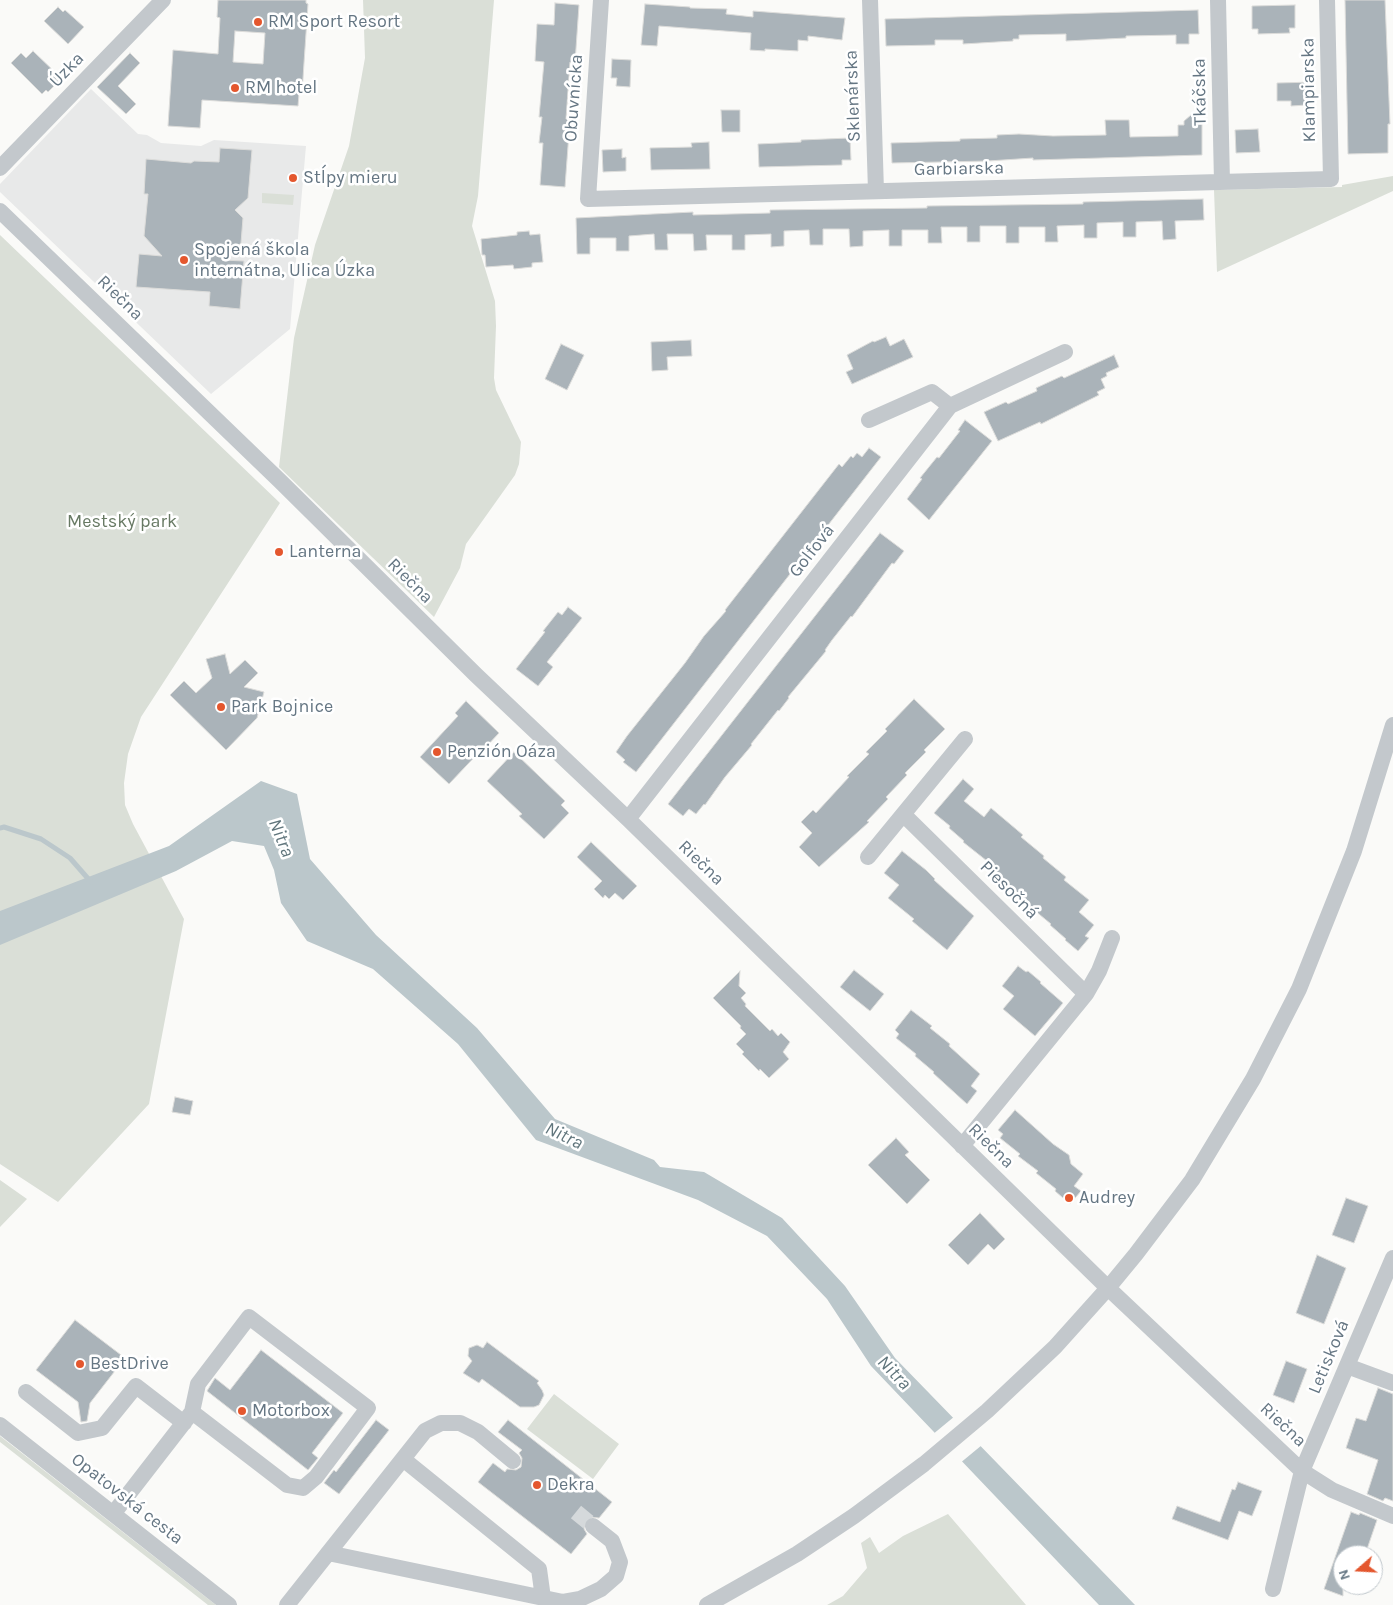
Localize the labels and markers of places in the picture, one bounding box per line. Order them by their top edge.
place label: RM Sport Resort [268,11,400,33]
marker: RM Sport Resort [252,16,264,28]
place label: RM hotel [245,77,317,99]
marker: RM hotel [229,82,241,94]
place label: Stĺpy mieru [303,167,398,189]
marker: Stĺpy mieru [287,172,299,184]
place label: Spojená škola internátna, Ulica Úzka [194,239,375,282]
marker: Spojená škola internátna, Ulica Úzka [178,254,190,266]
place label: Lanterna [289,541,361,563]
marker: Lanterna [273,546,285,558]
place label: Park Bojnice [231,696,333,718]
marker: Park Bojnice [215,701,227,713]
place label: Penzión Oáza [447,741,556,763]
marker: Penzión Oáza [431,746,443,758]
place label: Audrey [1079,1187,1135,1209]
marker: Audrey [1063,1192,1075,1204]
place label: BestDrive [90,1353,169,1375]
marker: BestDrive [74,1358,86,1370]
place label: Motorbox [252,1400,330,1422]
marker: Motorbox [236,1405,248,1417]
place label: Dekra [547,1474,595,1496]
marker: Dekra [531,1479,543,1491]

